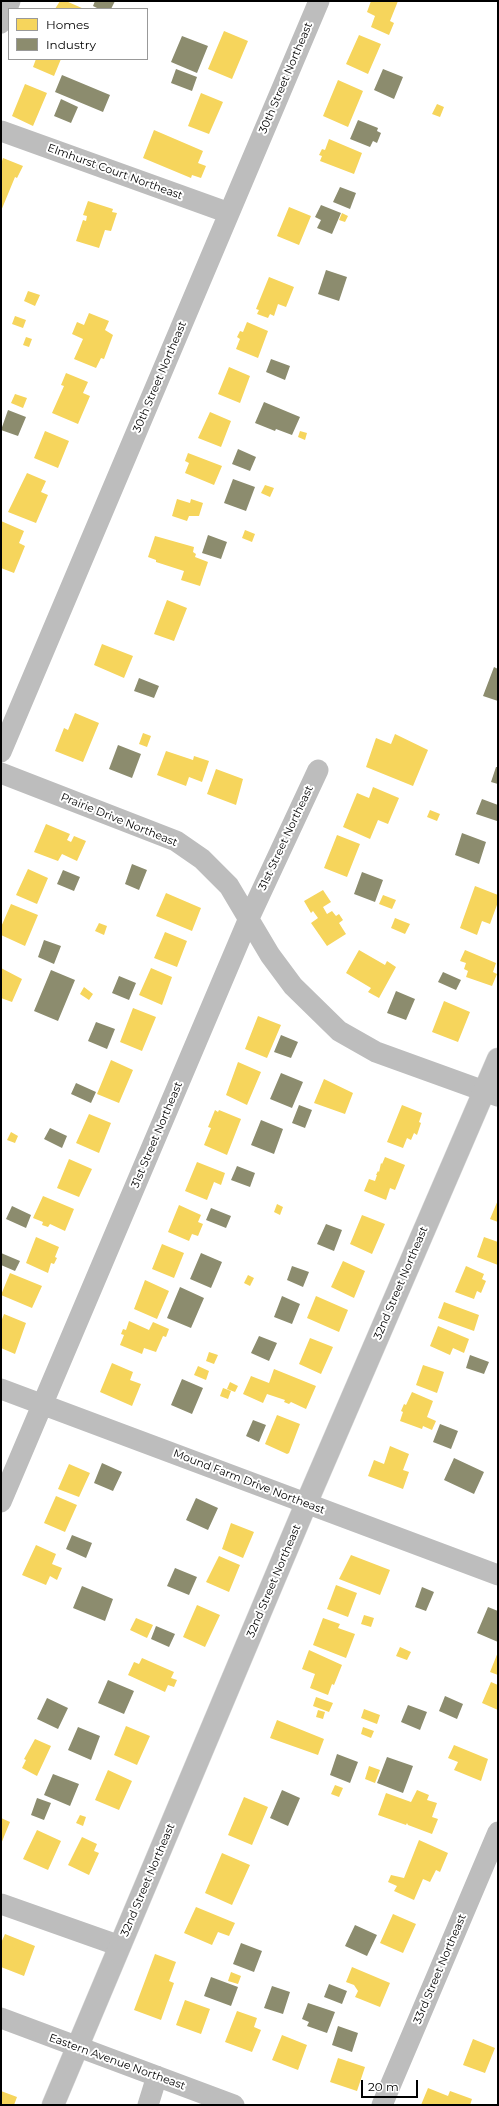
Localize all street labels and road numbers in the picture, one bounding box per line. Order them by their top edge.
street label: 30th Street Northeast [257,20,315,136]
street label: Elmhurst Court Northeast [46,141,184,203]
street label: 30th Street Northeast [131,319,189,435]
street label: 31st Street Northeast [256,783,316,893]
street label: Prairie Drive Northeast [59,791,179,849]
street label: 31st Street Northeast [129,1080,185,1190]
street label: 32nd Street Northeast [371,1225,431,1341]
street label: Mound Farm Drive Northeast [171,1447,327,1517]
street label: 32nd Street Northeast [244,1523,304,1639]
street label: 32nd Street Northeast [118,1822,178,1938]
street label: 33rd Street Northeast [411,1912,469,2026]
street label: Eastern Avenue Northeast [47,2031,187,2093]

